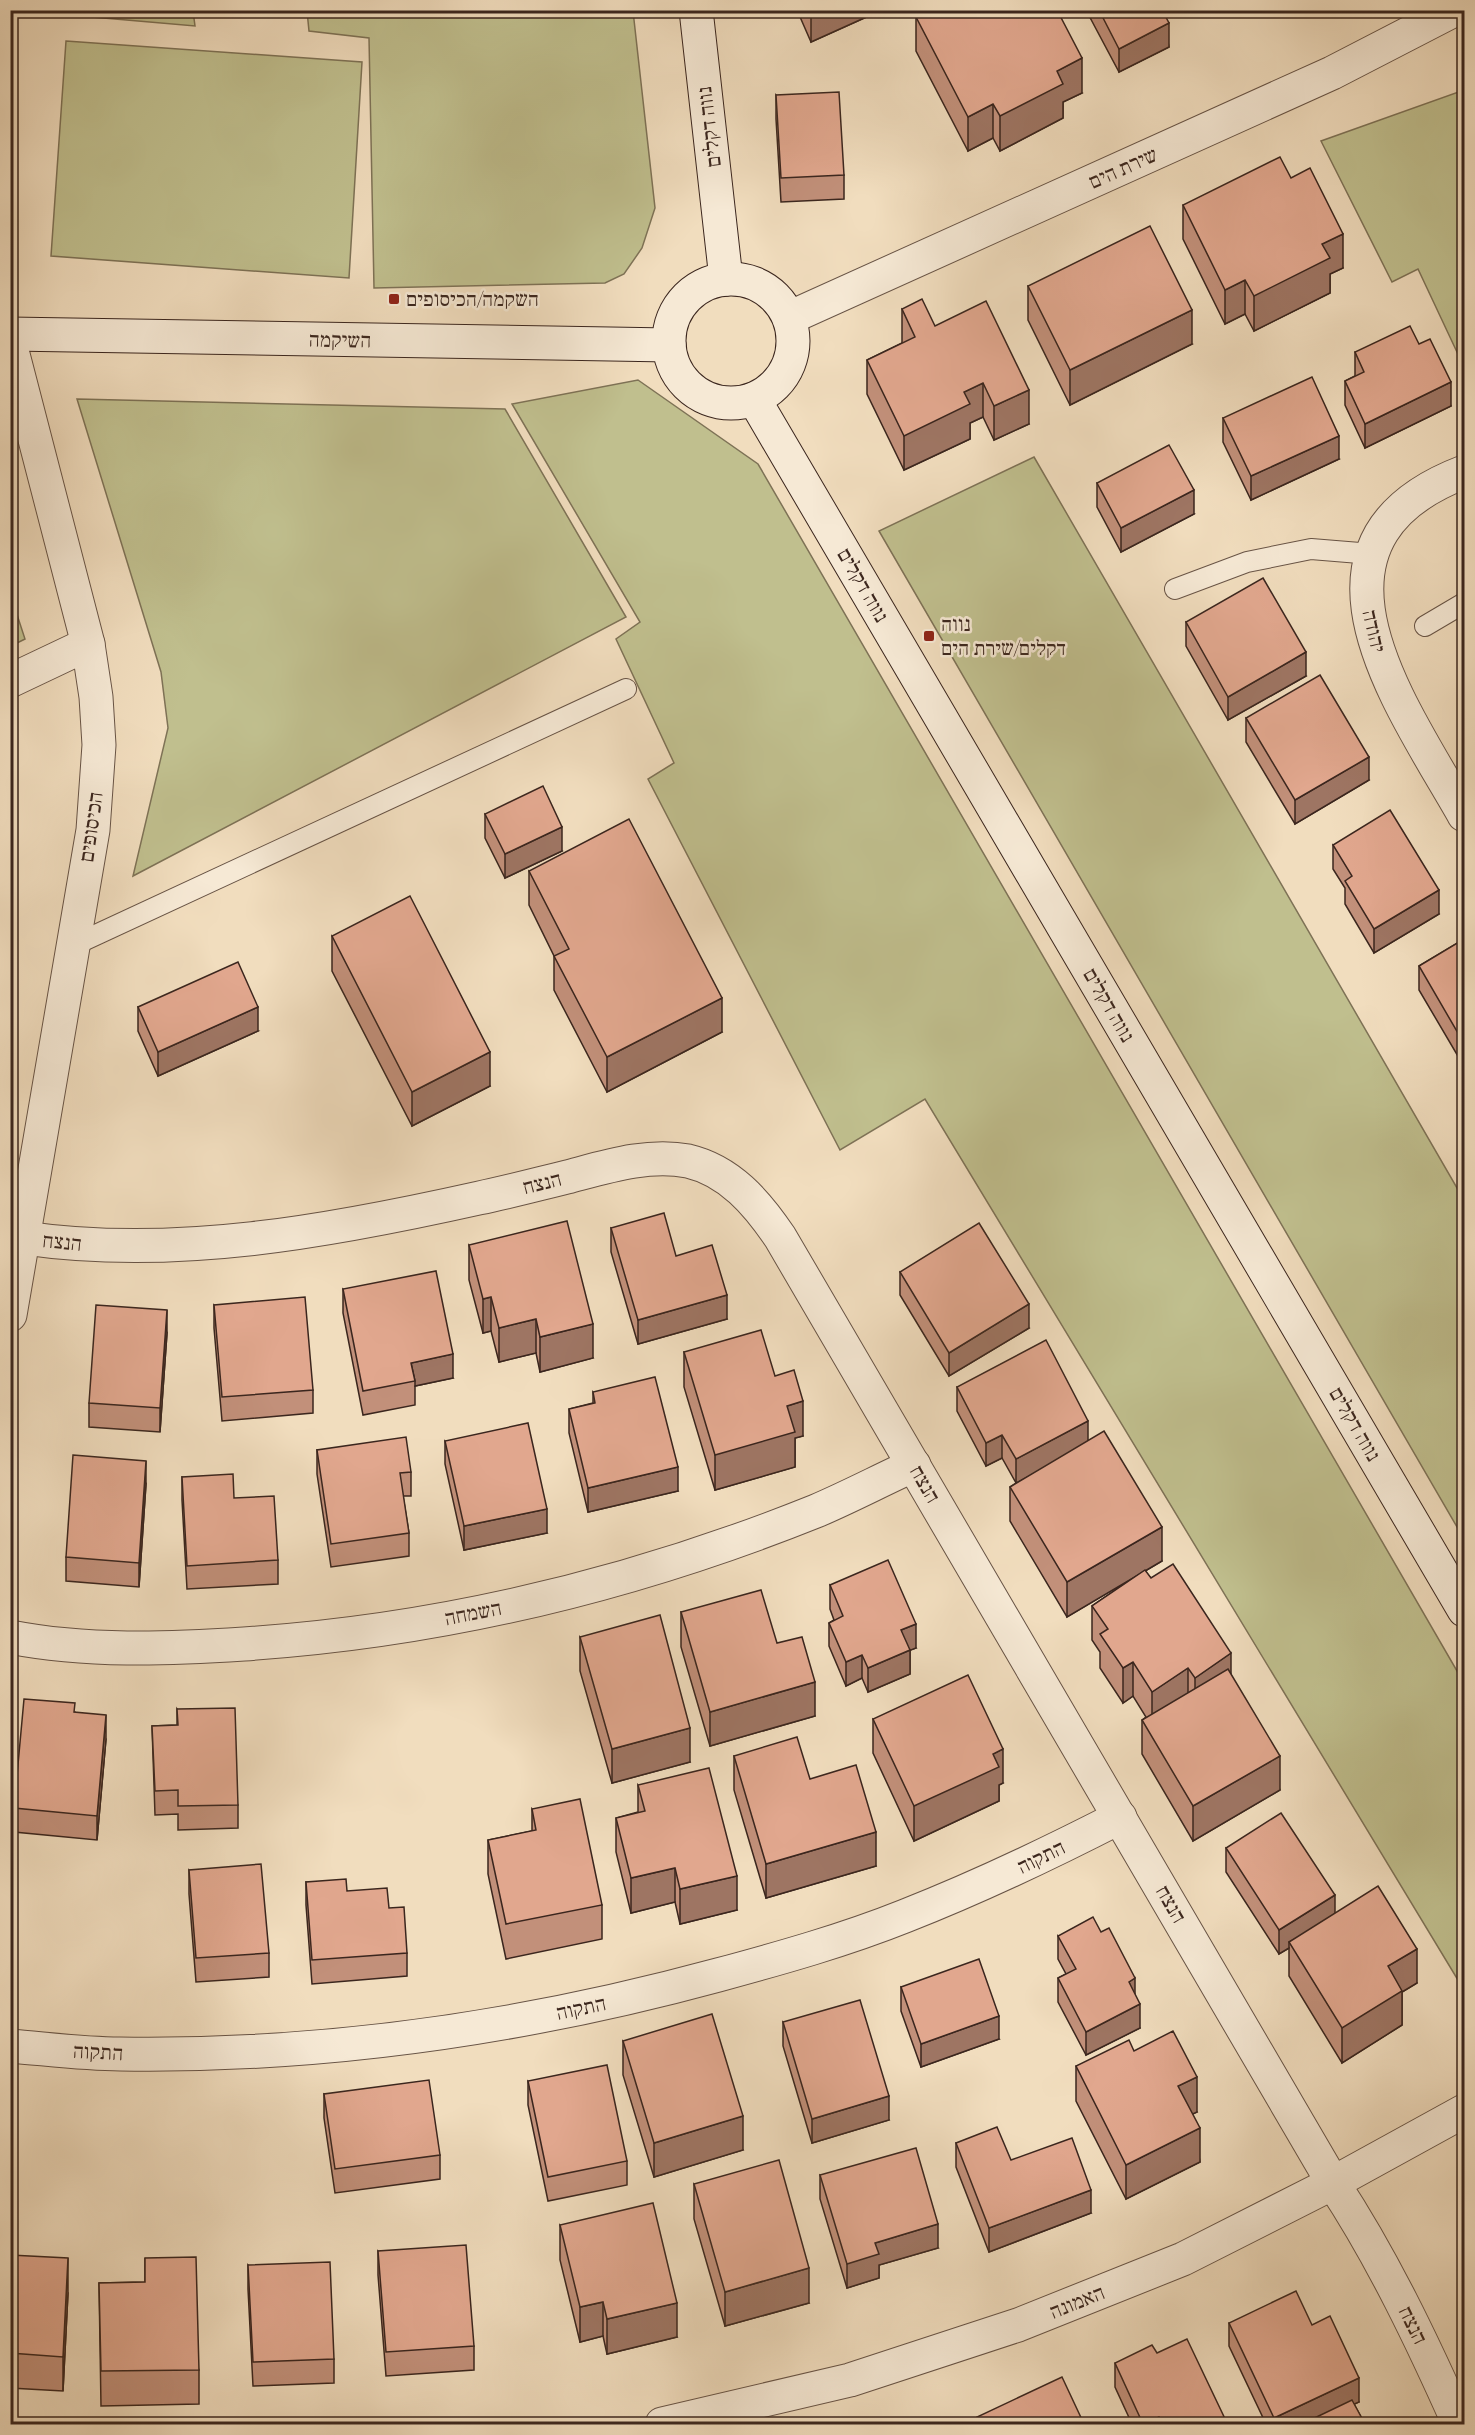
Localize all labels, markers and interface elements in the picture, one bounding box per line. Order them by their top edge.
street label: נווה דקלים [692,85,726,169]
street label: שירת הים [1085,142,1161,194]
place label: השקמה/הכיסופים [406,287,539,311]
marker: השקמה/הכיסופים [387,292,401,306]
street label: השיקמה [308,327,372,353]
street label: נווה דקלים [832,544,894,626]
street label: יהודה [1357,607,1391,655]
place label: נווה דקלים/שירת הים [941,612,1066,660]
marker: נווה דקלים/שירת הים [922,629,936,643]
street label: הכיסופים [74,790,108,864]
street label: נווה דקלים [1078,964,1140,1046]
street label: הנצח [520,1167,564,1199]
street label: הנצח [41,1228,83,1256]
street label: נווה דקלים [1324,1383,1386,1465]
street label: הנצח [905,1461,945,1507]
street label: השמחה [442,1596,504,1630]
street label: התקוה [1013,1835,1069,1879]
street label: הנצח [1151,1881,1191,1927]
street label: התקוה [554,1991,608,2025]
street label: התקוה [72,2039,124,2065]
street label: האמונה [1046,2280,1108,2324]
street label: הנצח [1394,2302,1432,2348]

